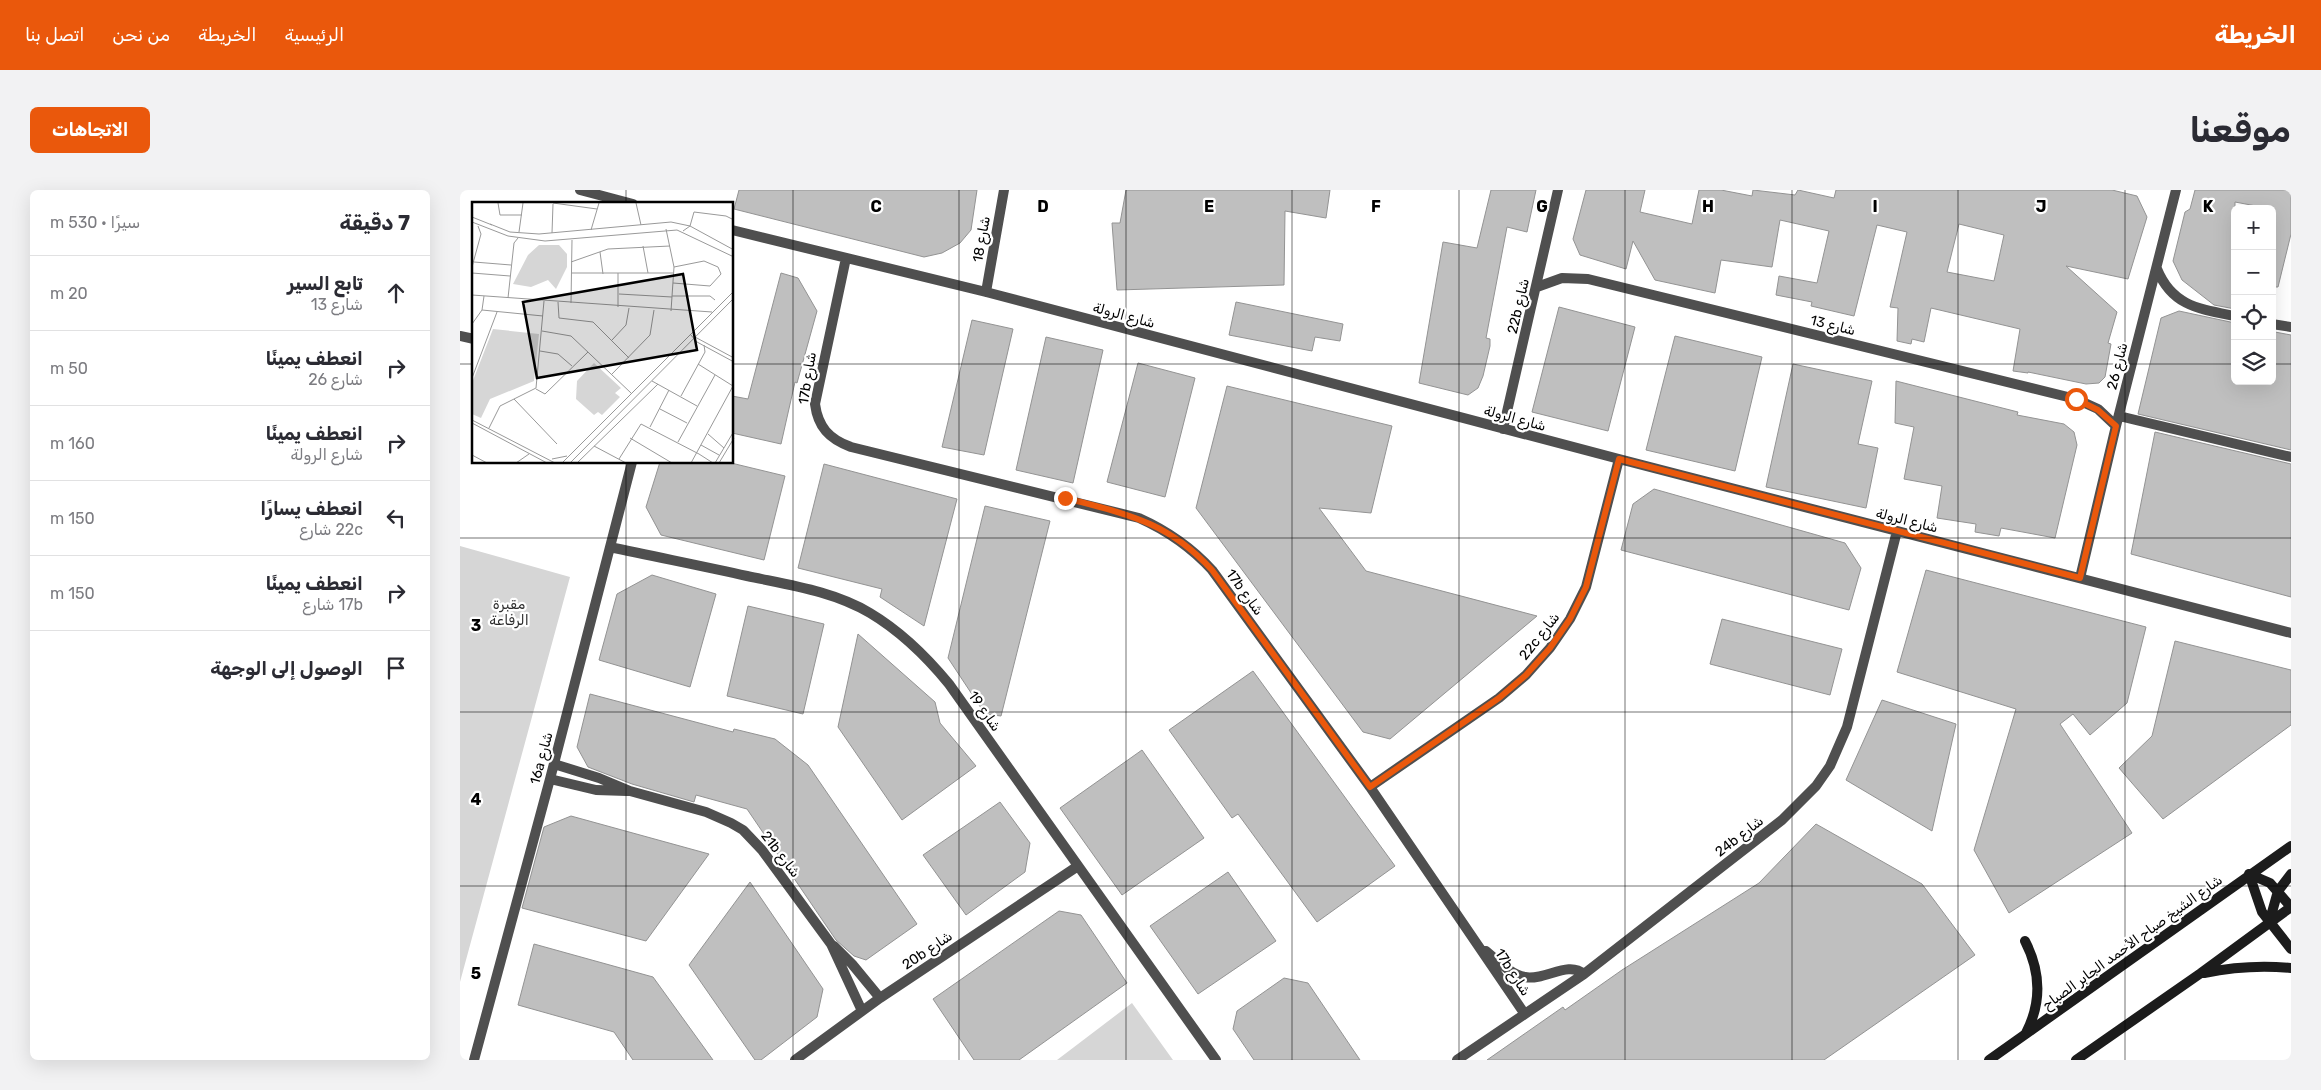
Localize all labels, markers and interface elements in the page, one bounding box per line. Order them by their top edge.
text: الخريطة [2215,21,2296,49]
text: اتصل بنا [25,24,84,46]
text: من نحن [112,24,170,46]
text: الخريطة [198,24,256,46]
text: الرئيسية [284,24,344,46]
button: الاتجاهات [30,107,150,153]
text: موقعنا [2189,109,2291,151]
text: C [870,197,882,216]
text: D [1037,197,1049,216]
text: E [1204,197,1214,216]
text: F [1371,197,1381,216]
text: G [1536,197,1548,216]
text: H [1702,197,1714,216]
text: I [1872,197,1878,216]
text: J [2036,197,2046,216]
text: K [2203,197,2214,216]
inset map [472,202,734,464]
map controls [2231,205,2276,385]
button: + [2231,205,2276,250]
text: 7 دقيقة [340,210,410,235]
text: سيرًا · 530 m [50,213,140,232]
street label: شارع 18 [969,215,996,264]
button: − [2231,250,2276,295]
text: تابع السير [287,272,363,295]
street label: 22b شارع [1504,277,1535,336]
icon: ahead [382,279,410,307]
text: 20 m [50,284,88,303]
text: شارع 13 [311,295,363,314]
button: locate [2231,295,2276,340]
street label: شارع الرولة [1090,299,1157,334]
street label: شارع 13 [1808,312,1857,341]
button: layers [2231,340,2276,385]
street label: شارع 26 [2103,341,2133,392]
text: انعطف يمينًا [266,347,363,370]
street label: 17b شارع [795,351,822,406]
icon: right [382,354,410,382]
text: 50 m [50,359,88,378]
text: شارع 26 [308,370,363,389]
route start [2065,388,2088,411]
street label: شارع الرولة [1481,402,1548,437]
text: انعطف يمينًا [266,422,363,445]
icon: right [382,429,410,457]
text: 160 m [50,434,95,453]
text: شارع الرولة [290,445,363,464]
route end [1054,487,1077,510]
text: انعطف يسارًا [260,497,363,520]
icon: left [382,504,410,532]
street label: شارع الرولة [1874,505,1940,538]
text: 150 m [50,509,95,528]
text: 22c شارع [300,520,363,539]
street label: 17b شارع [1221,566,1267,620]
text: انعطف يمينًا [266,572,363,595]
icon: right [382,579,410,607]
text: 150 m [50,584,95,603]
text: 17b شارع [303,595,363,614]
park label: مقبرة الرفاعة [489,596,529,629]
street label: 22c شارع [1516,609,1565,665]
text: 3 [471,616,481,635]
icon: arrive [382,654,410,682]
text: الوصول إلى الوجهة [210,657,363,680]
street label: شارع 19 [963,688,1005,736]
street label: 16a شارع [526,730,559,787]
text: 4 [471,790,482,809]
street label: 24b شارع [1712,812,1768,862]
street label: 21b شارع [756,828,804,882]
street label: شارع الشيخ صباح الأحمد الجابر الصباح [2039,871,2227,1015]
street label: 20b شارع [899,927,957,975]
street label: 17b شارع [1489,945,1534,1000]
text: 5 [471,964,481,983]

